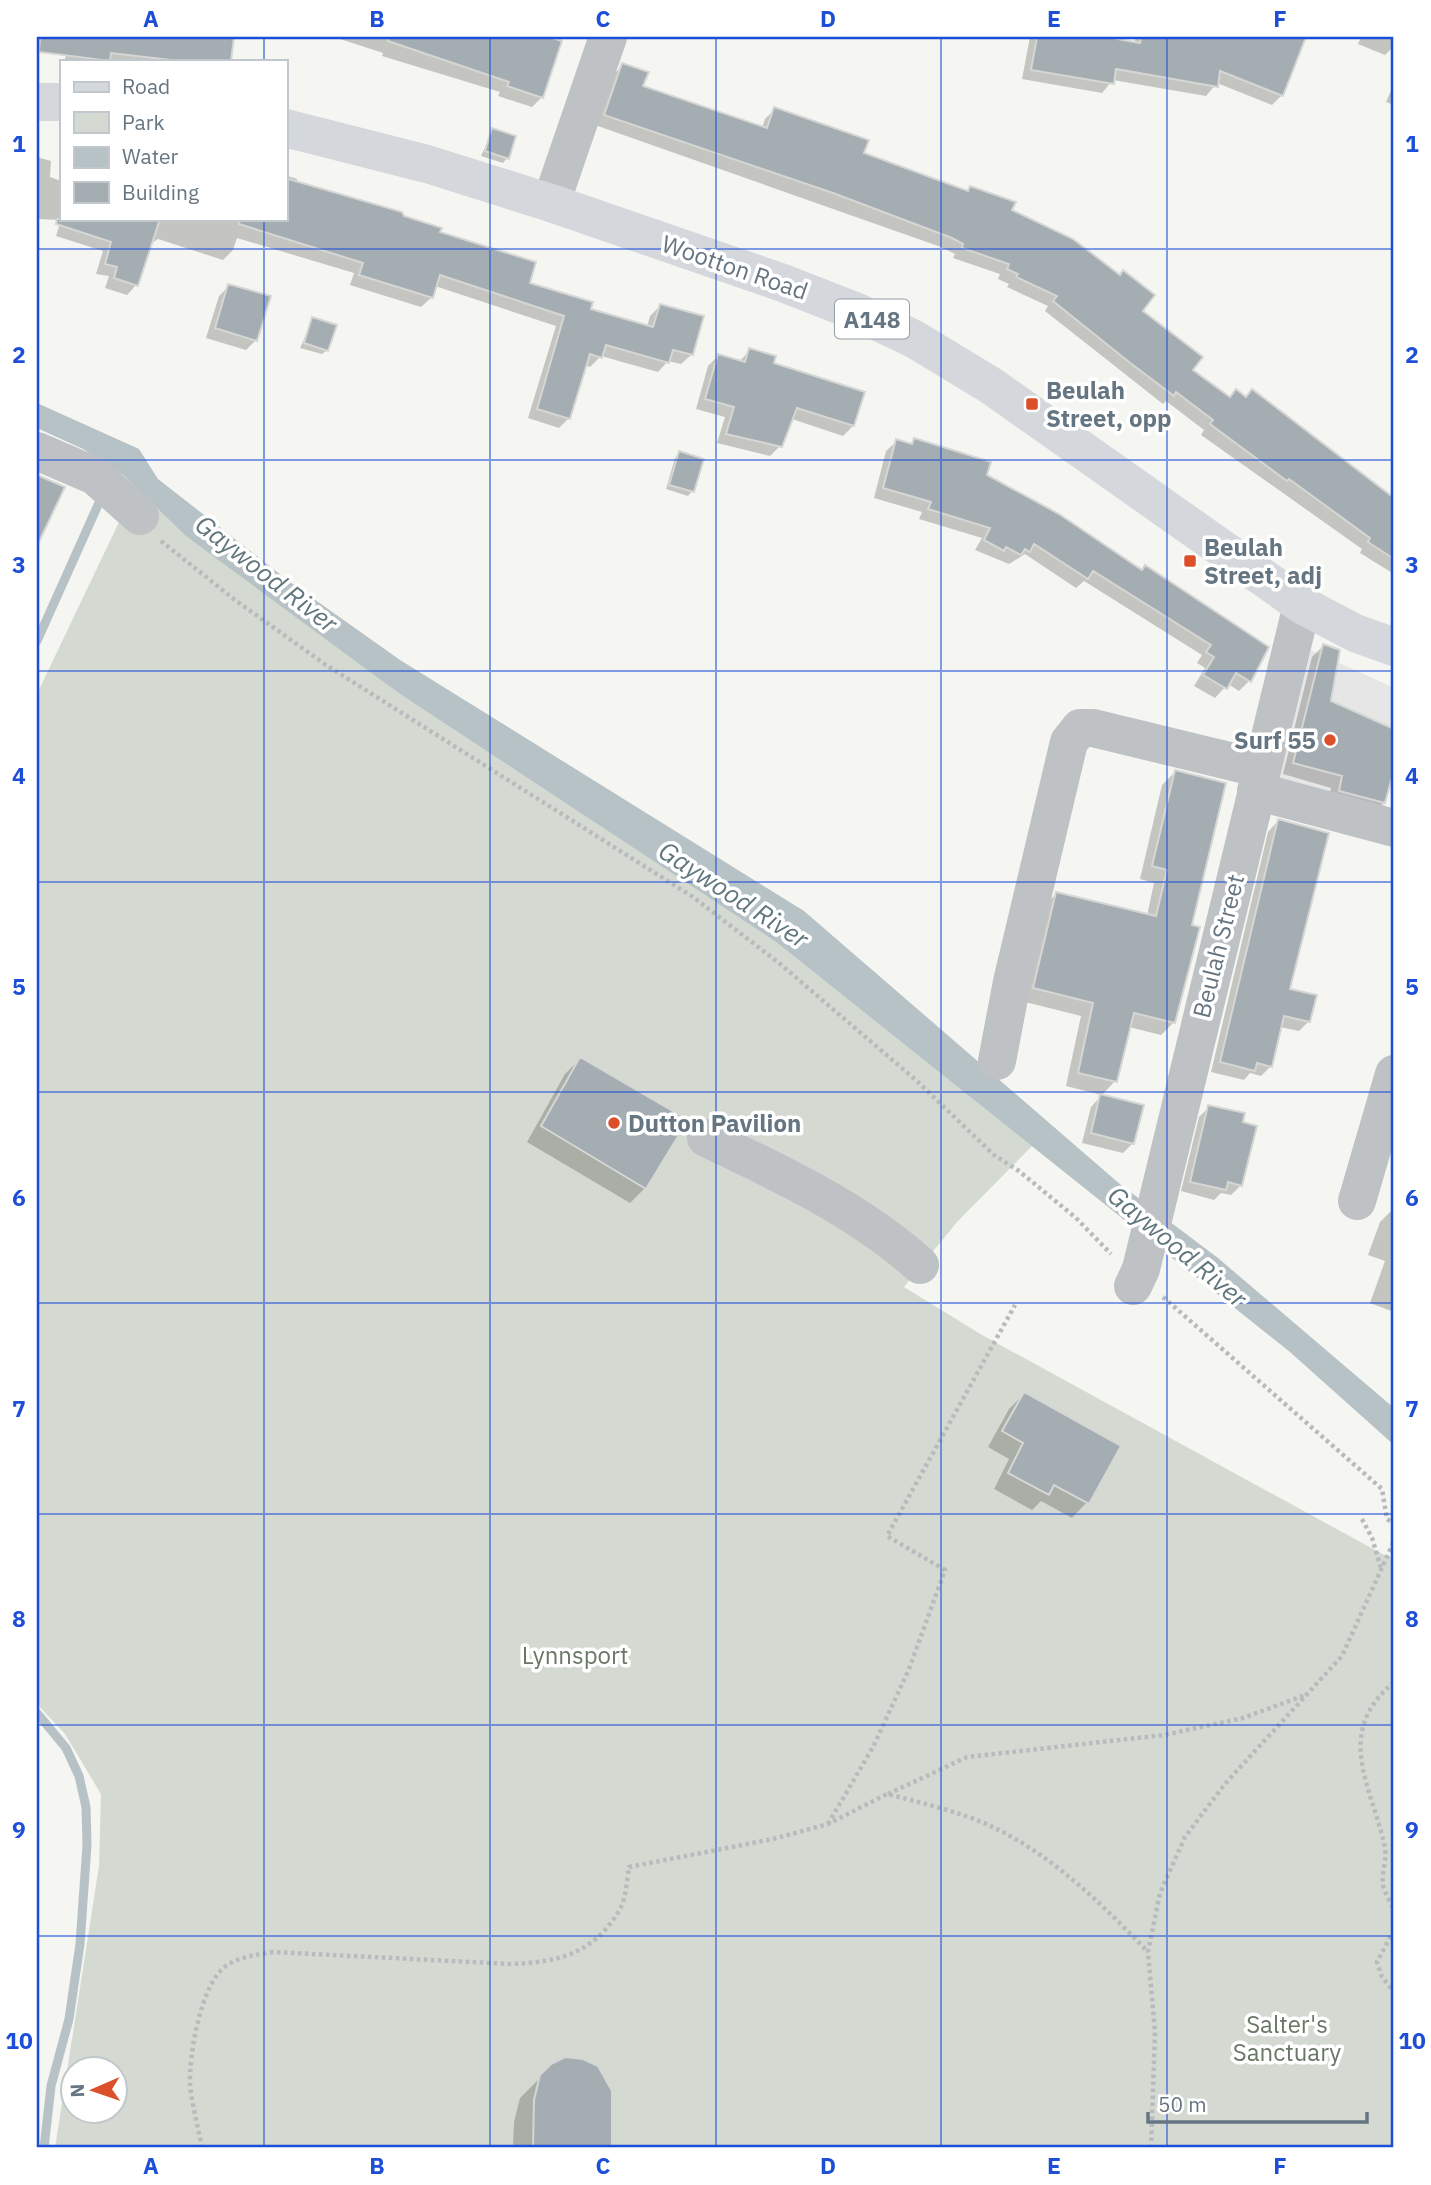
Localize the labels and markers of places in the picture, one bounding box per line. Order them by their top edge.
place label: Beulah Street, opp [1046,374,1172,434]
marker: Beulah Street, opp [1024,396,1040,412]
place label: Beulah Street, adj [1204,531,1322,591]
marker: Beulah Street, adj [1182,553,1198,569]
place label: Surf 55 [1234,724,1316,756]
marker: Surf 55 [1322,732,1338,748]
place label: Dutton Pavilion [628,1107,801,1139]
marker: Dutton Pavilion [606,1115,622,1131]

